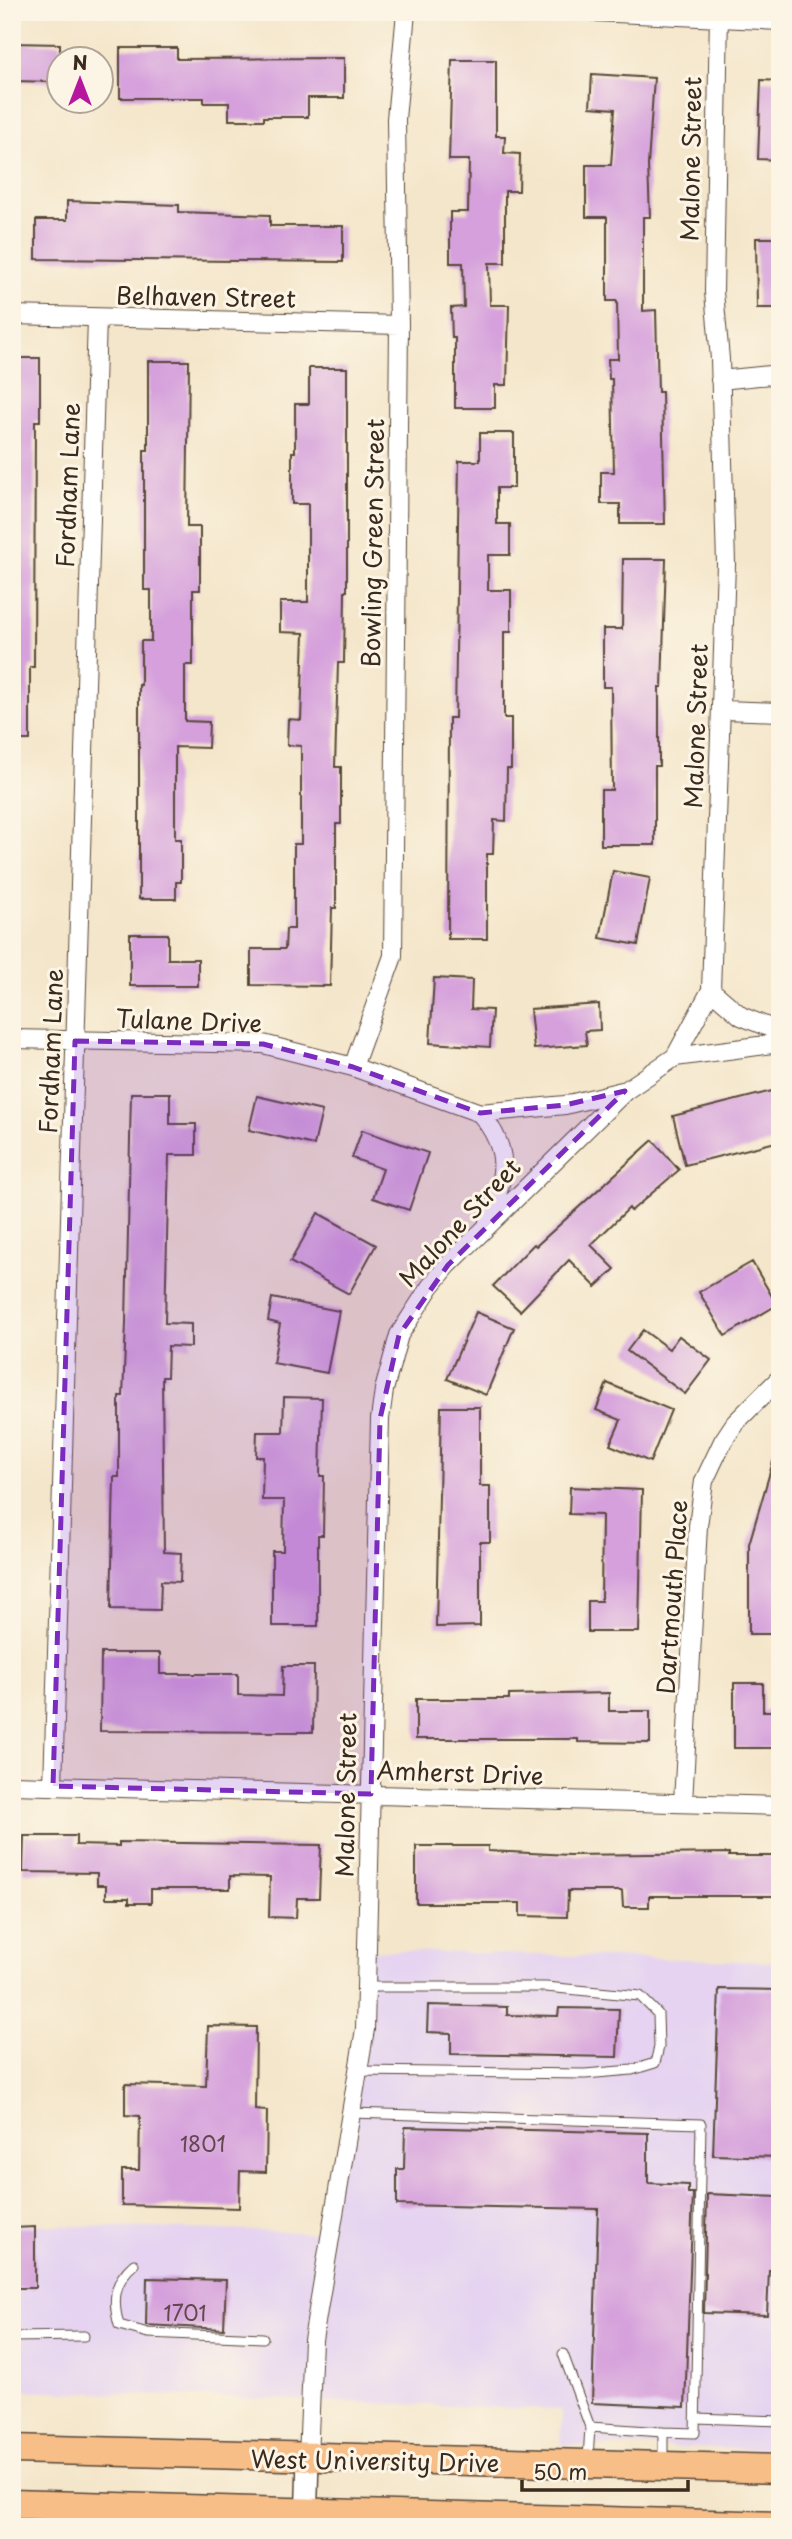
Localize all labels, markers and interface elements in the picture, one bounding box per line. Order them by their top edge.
north arrow [46,46,116,116]
text: N [72,48,88,76]
street label: Malone Street [671,76,709,242]
street label: Belhaven Street [116,276,297,316]
street label: Fordham Lane [46,402,88,568]
street label: Bowling Green Street [352,418,392,668]
street label: Malone Street [674,643,716,809]
street label: Fordham Lane [29,968,71,1134]
street label: Tulane Drive [115,999,263,1041]
street label: Malone Street [390,1149,529,1295]
street label: Dartmouth Place [646,1499,696,1695]
street label: Malone Street [326,1712,364,1878]
street label: Amherst Drive [376,1751,544,1793]
house number: 1801 [180,2127,226,2159]
house number: 1701 [164,2296,206,2328]
street label: West University Drive [250,2440,500,2480]
scale bar [522,2448,689,2492]
text: 50 m [533,2455,587,2487]

